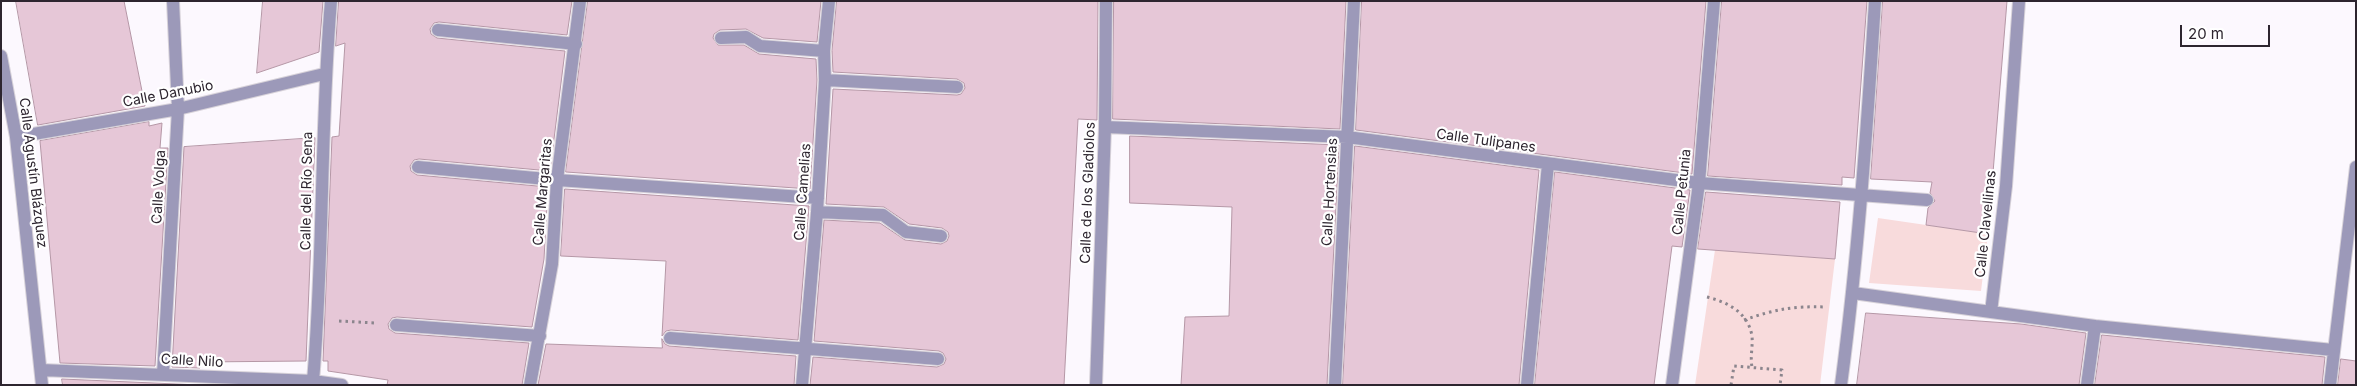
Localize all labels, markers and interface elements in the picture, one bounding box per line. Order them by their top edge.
scale bar [2182,15,2272,47]
text: 20 m [2188,24,2224,43]
street label: Calle Danubio [121,77,215,111]
street label: Calle Agustín Blázquez [15,97,51,249]
street label: Calle de los Gladiolos [1077,122,1099,264]
street label: Calle Tulipanes [1435,126,1537,156]
street label: Calle del Río Sena [298,131,316,251]
street label: Calle Margaritas [530,138,556,246]
street label: Calle Hortensias [1319,138,1341,246]
street label: Calle Camelias [791,143,815,241]
street label: Calle Petunia [1669,148,1695,236]
street label: Calle Volga [149,150,169,224]
street label: Calle Clavellinas [1972,170,2000,278]
street label: Calle Nilo [160,351,224,371]

